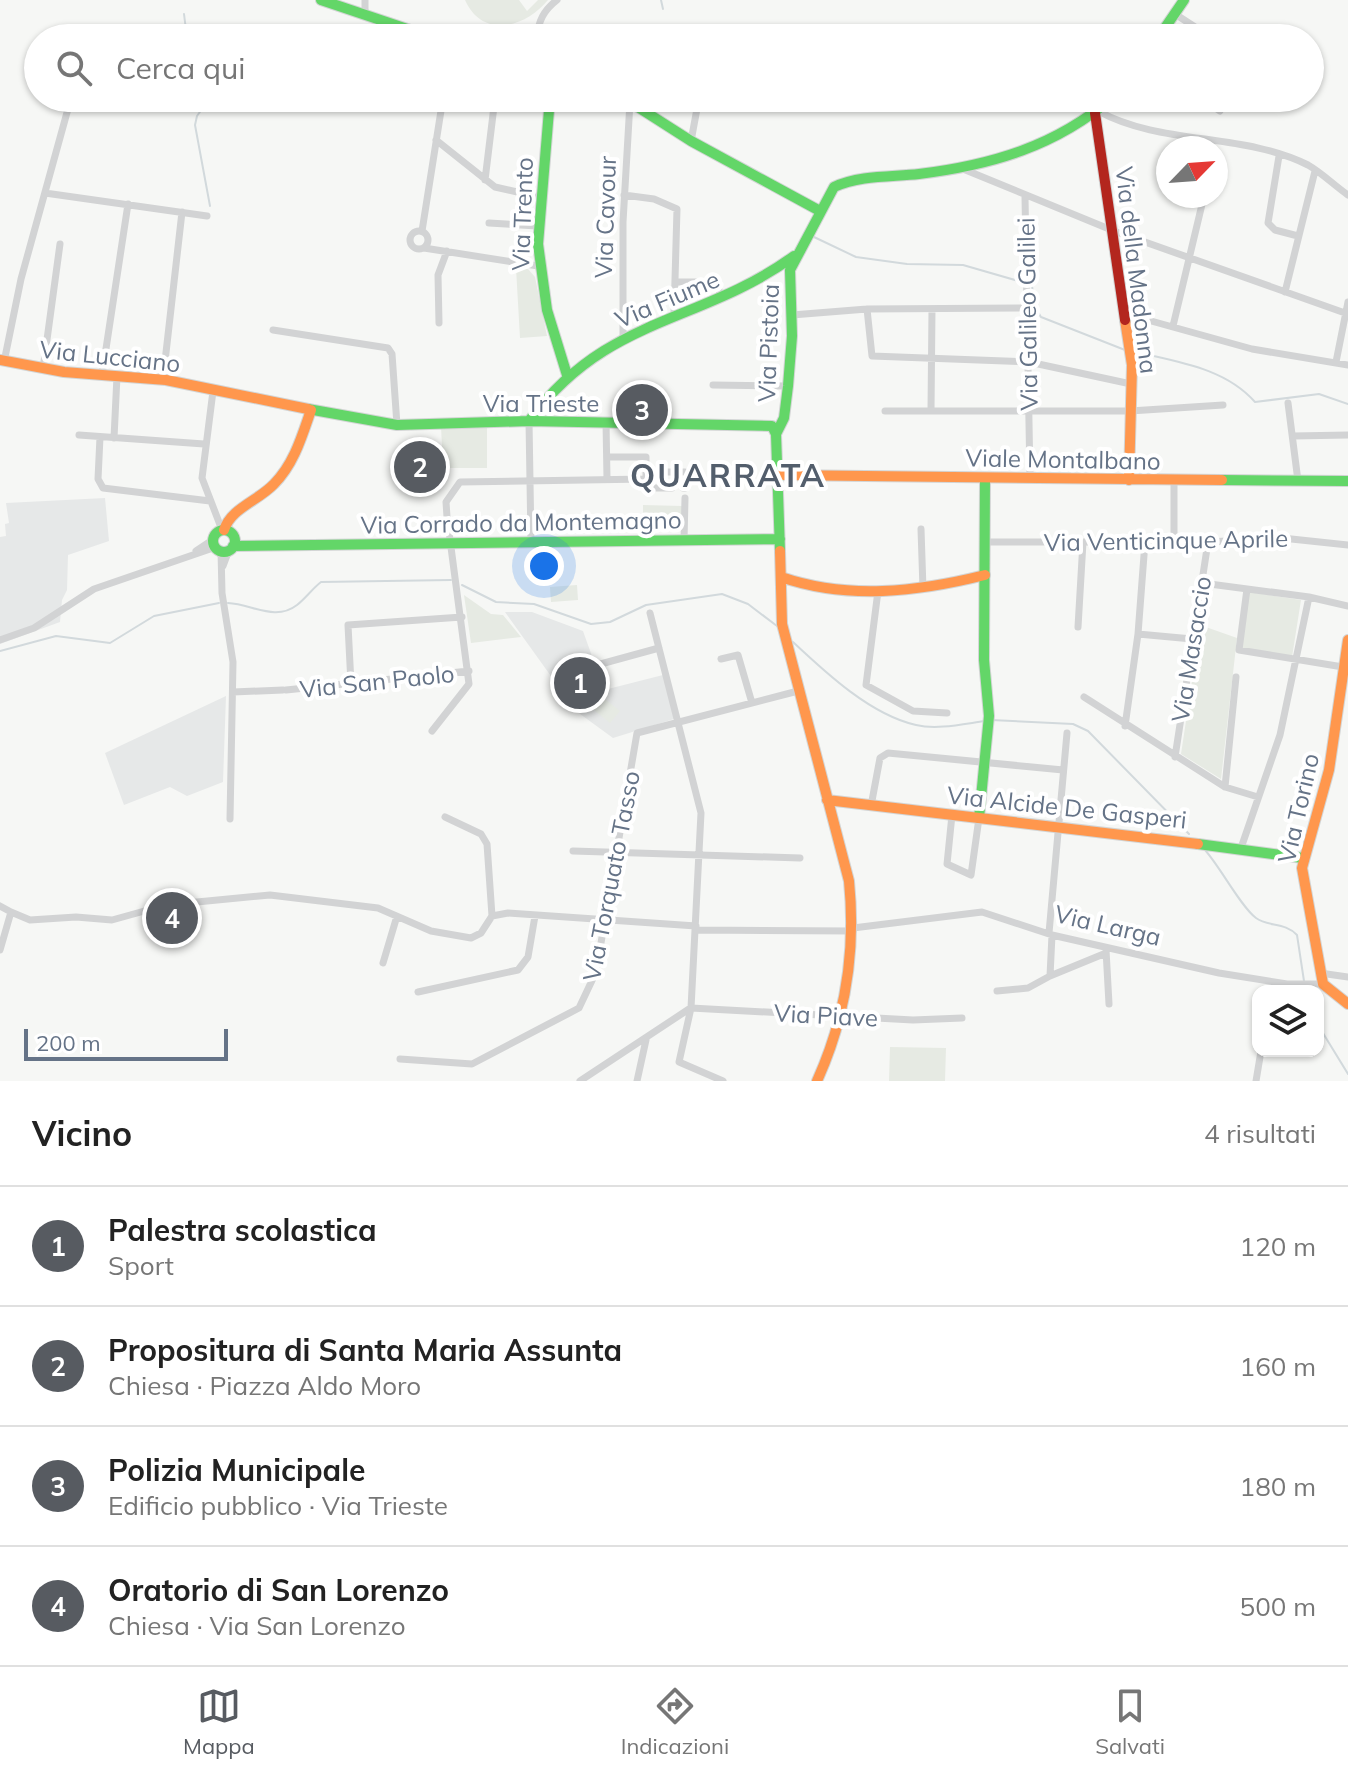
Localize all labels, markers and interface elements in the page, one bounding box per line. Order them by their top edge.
search box [24,24,1324,112]
icon: search [52,46,96,90]
text: Cerca qui [116,49,246,87]
north arrow [1156,136,1228,208]
street label: Via Cavour [588,155,622,279]
street label: Via Trento [505,157,539,271]
street label: Via della Madonna [1109,165,1165,375]
street label: Via Galileo Galilei [1010,217,1044,411]
street label: Via Fiume [610,264,724,334]
street label: Via Pistoia [751,283,785,403]
street label: Via Lucciano [38,334,182,378]
pin: 3 [616,380,668,440]
street label: Via Trieste [483,388,599,418]
pin: 2 [394,437,446,497]
street label: Viale Montalbano [965,442,1161,476]
district label: QUARRATA [630,455,826,495]
street label: Via Corrado da Montemagno [360,504,682,540]
street label: Via Venticinque Aprile [1044,523,1288,557]
your location [524,546,564,586]
street label: Via Masaccio [1165,574,1217,724]
pin: 1 [554,653,606,713]
street label: Via San Paolo [298,658,456,704]
street label: Via Torino [1271,750,1325,866]
street label: Via Torquato Tasso [576,768,646,984]
street label: Via Alcide De Gasperi [946,779,1188,835]
pin: 4 [146,888,198,948]
street label: Via Larga [1052,898,1164,952]
map controls [1252,985,1324,1057]
button: layers [1252,985,1324,1057]
street label: Via Piave [773,997,879,1033]
scale bar [24,1025,228,1061]
text: 200 m [36,1029,101,1057]
text: Vicino [32,1112,132,1155]
text: 4 risultati [1204,1117,1316,1150]
text: Palestra scolastica [108,1211,377,1249]
text: 1 [50,1230,66,1263]
text: 120 m [1240,1230,1316,1263]
text: Sport [108,1249,174,1282]
text: Propositura di Santa Maria Assunta [108,1331,622,1369]
text: 2 [50,1350,66,1383]
text: 160 m [1240,1350,1316,1383]
text: Chiesa · Piazza Aldo Moro [108,1369,421,1402]
text: Polizia Municipale [108,1451,365,1489]
text: 3 [50,1470,66,1503]
text: 180 m [1240,1470,1316,1503]
text: Edificio pubblico · Via Trieste [108,1489,448,1522]
text: Oratorio di San Lorenzo [108,1571,449,1609]
text: 4 [50,1590,66,1623]
text: 500 m [1240,1590,1316,1623]
text: Chiesa · Via San Lorenzo [108,1609,406,1642]
tab: Mappa [183,1684,255,1760]
tab: Indicazioni [621,1684,729,1760]
tab: Salvati [1095,1684,1165,1760]

